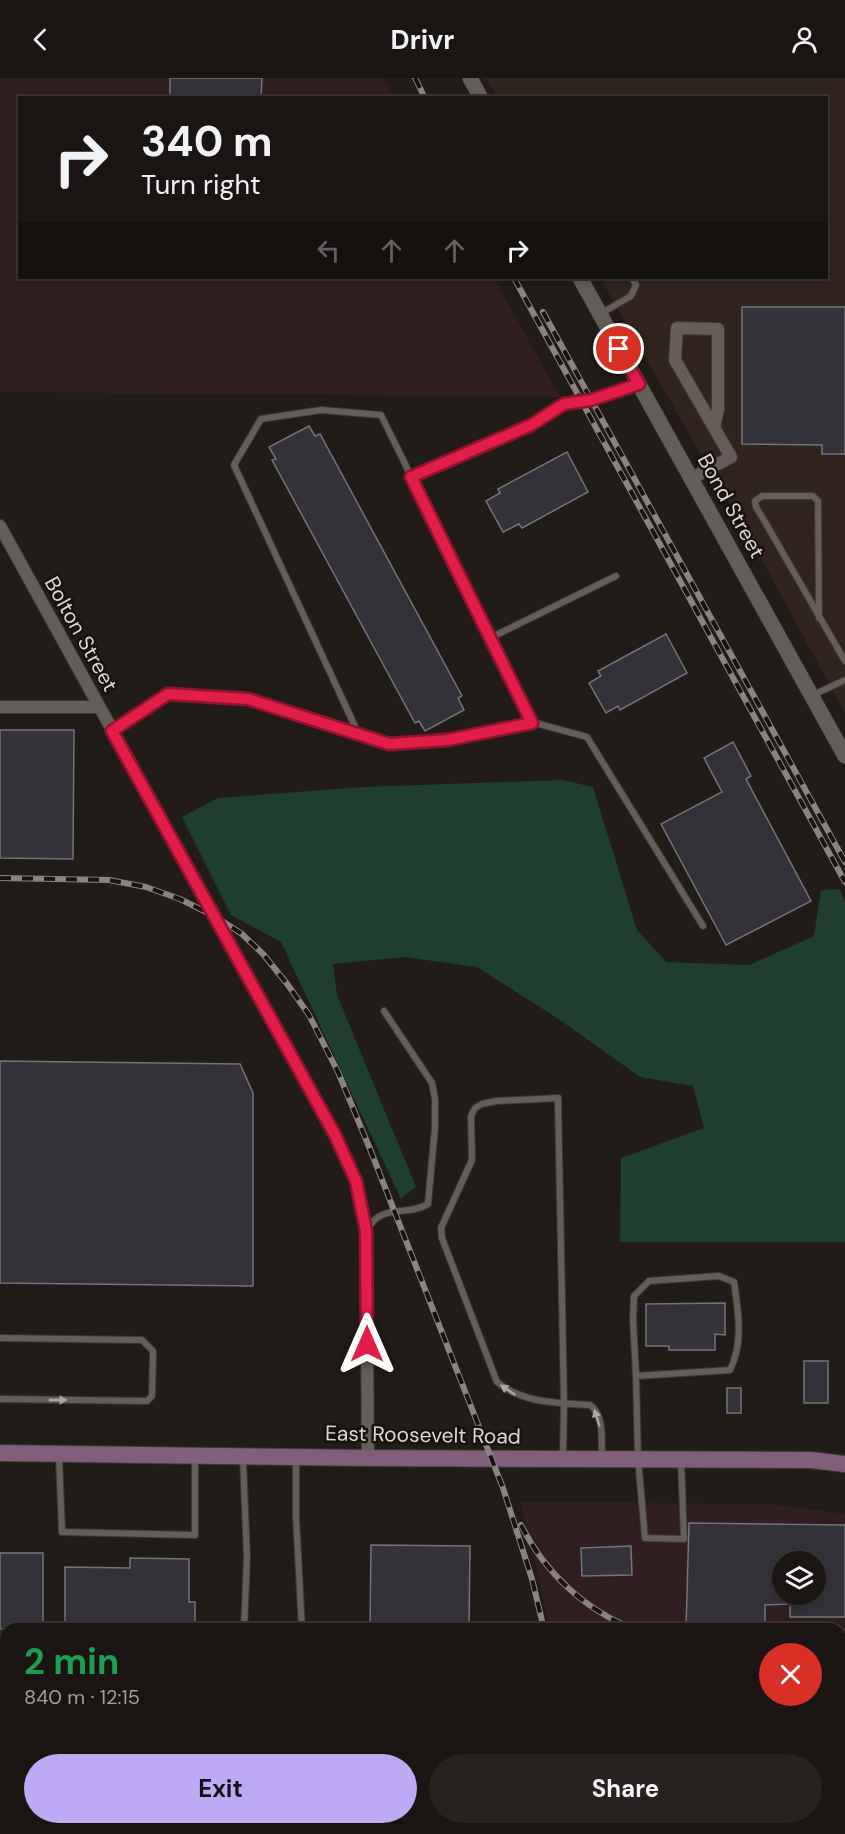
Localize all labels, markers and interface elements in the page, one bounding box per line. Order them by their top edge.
text: Drivr [391,22,454,57]
icon: back [24,23,57,56]
icon: person [788,23,821,56]
text: 340 m [141,114,273,169]
icon: right [42,120,120,198]
text: Turn right [141,167,261,202]
icon: left [312,234,345,267]
icon: ahead [375,234,408,267]
icon: ahead [438,234,471,267]
icon: right [501,234,534,267]
pin [593,323,644,374]
icon: arrive [602,332,635,365]
street label: Bond Street [691,449,771,563]
street label: Bolton Street [38,572,124,696]
position arrow [335,1312,399,1376]
one-way arrow [501,1384,517,1396]
one-way arrow [49,1395,68,1405]
one-way arrow [592,1409,601,1427]
street label: East Roosevelt Road [325,1419,521,1451]
map controls [772,1551,826,1605]
button: layers [772,1551,826,1605]
text: 2 min [24,1638,119,1685]
button: close [759,1643,822,1706]
text: 840 m · 12:15 [24,1684,140,1710]
button: Exit [24,1754,417,1823]
button: Share [429,1754,822,1823]

